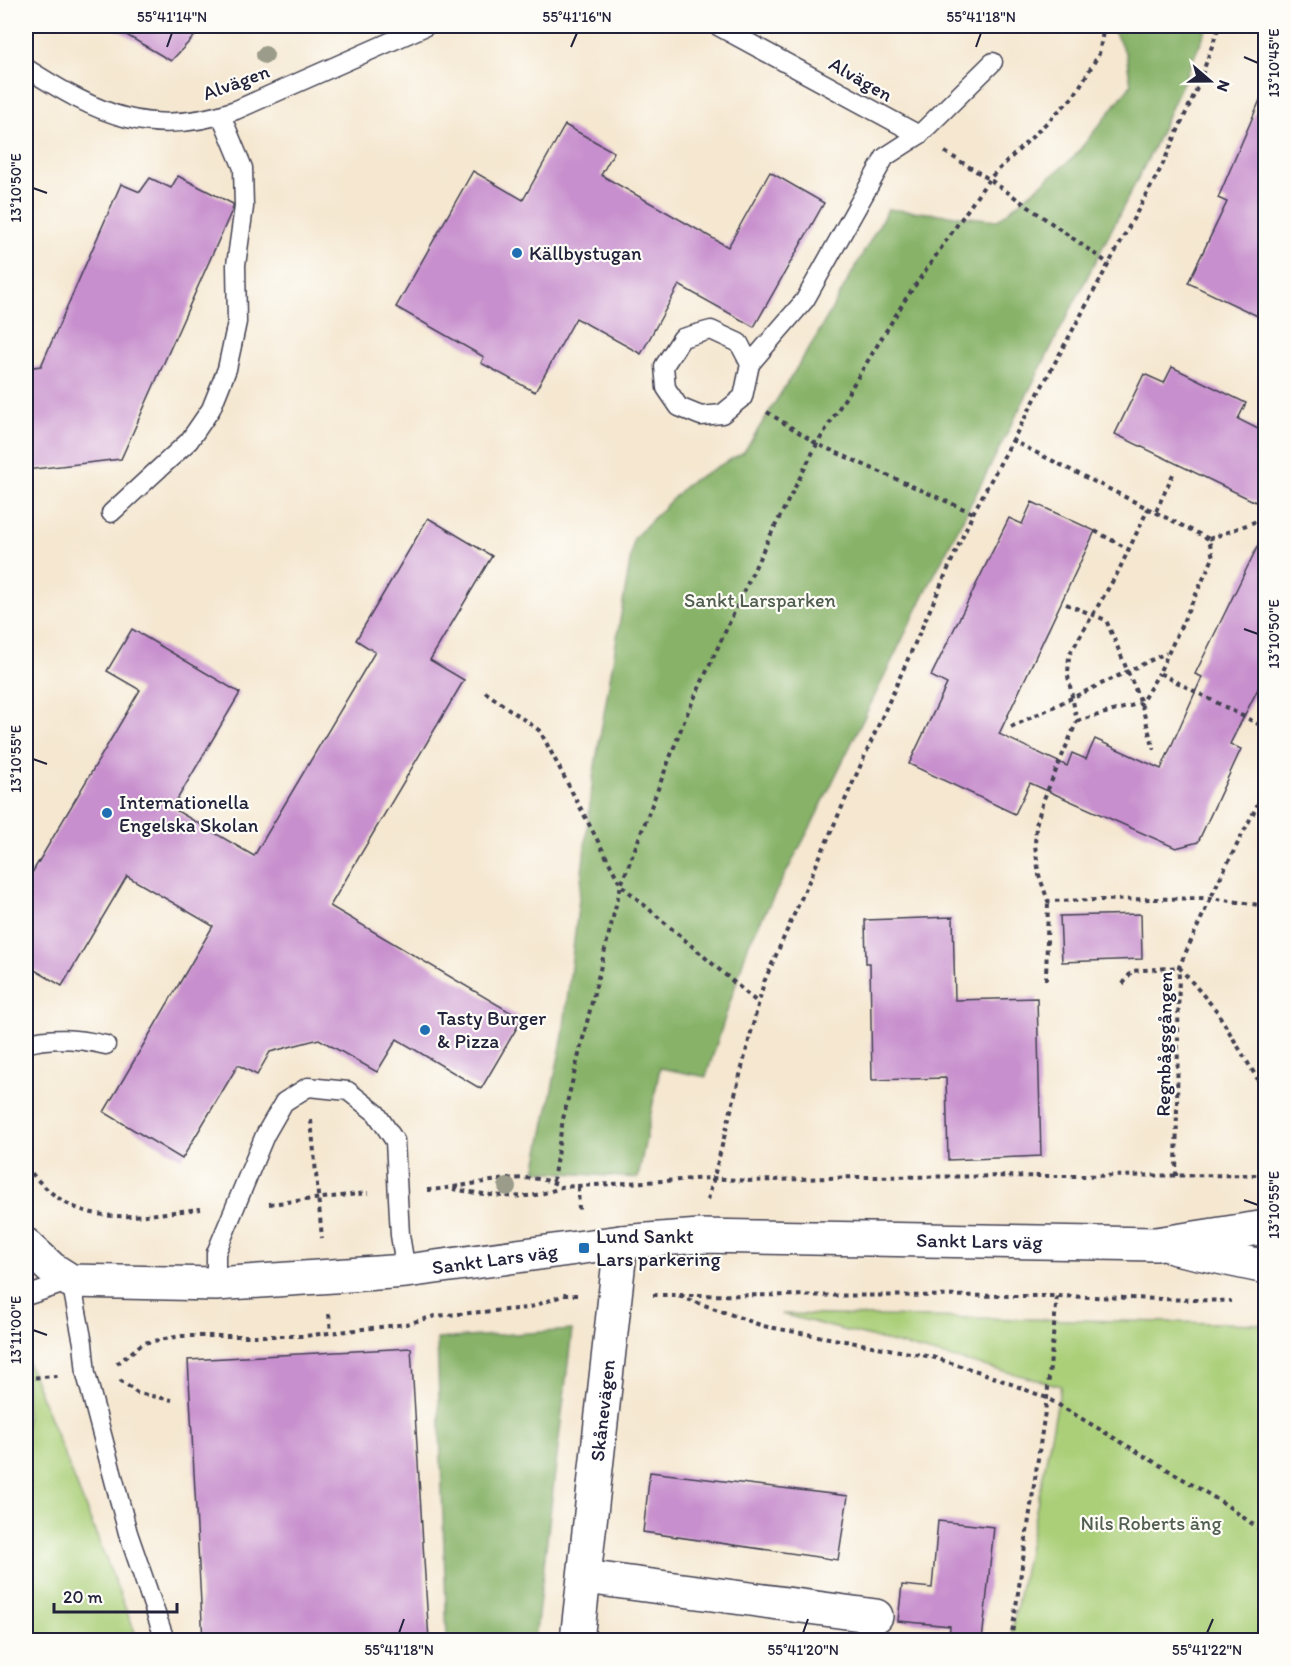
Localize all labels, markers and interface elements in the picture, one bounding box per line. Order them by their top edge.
text: 55°41'14"N [137,8,207,26]
text: 55°41'16"N [542,8,612,26]
text: 55°41'18"N [946,8,1016,26]
text: 13°10'45"E [1265,28,1283,98]
street label: Alvägen [825,51,897,107]
north arrow [1180,51,1240,111]
street label: Alvägen [199,59,273,105]
text: N [1213,78,1234,94]
text: 13°10'50"E [7,153,25,223]
place label: Källbystugan [529,241,642,265]
marker: Källbystugan [510,246,524,260]
park label: Sankt Larsparken [684,588,836,612]
text: 13°10'50"E [1265,599,1283,669]
text: 13°10'55"E [7,725,25,793]
place label: Internationella Engelska Skolan [119,790,259,837]
marker: Internationella Engelska Skolan [100,806,114,820]
street label: Regnbågsgången [1151,971,1177,1117]
place label: Tasty Burger & Pizza [437,1006,546,1053]
marker: Tasty Burger & Pizza [418,1023,432,1037]
text: 13°10'55"E [1265,1171,1283,1239]
place label: Lund Sankt Lars parkering [596,1224,721,1271]
street label: Sankt Lars väg [916,1228,1044,1254]
street label: Sankt Lars väg [431,1239,560,1279]
marker: Lund Sankt Lars parkering [577,1241,591,1255]
text: 13°11'00"E [7,1296,25,1364]
street label: Skånevägen [585,1358,620,1463]
park label: Nils Roberts äng [1080,1511,1222,1535]
scale bar [54,1576,177,1614]
text: 20 m [63,1586,103,1608]
text: 55°41'18"N [364,1641,434,1659]
text: 55°41'20"N [767,1641,839,1659]
text: 55°41'22"N [1172,1641,1242,1659]

